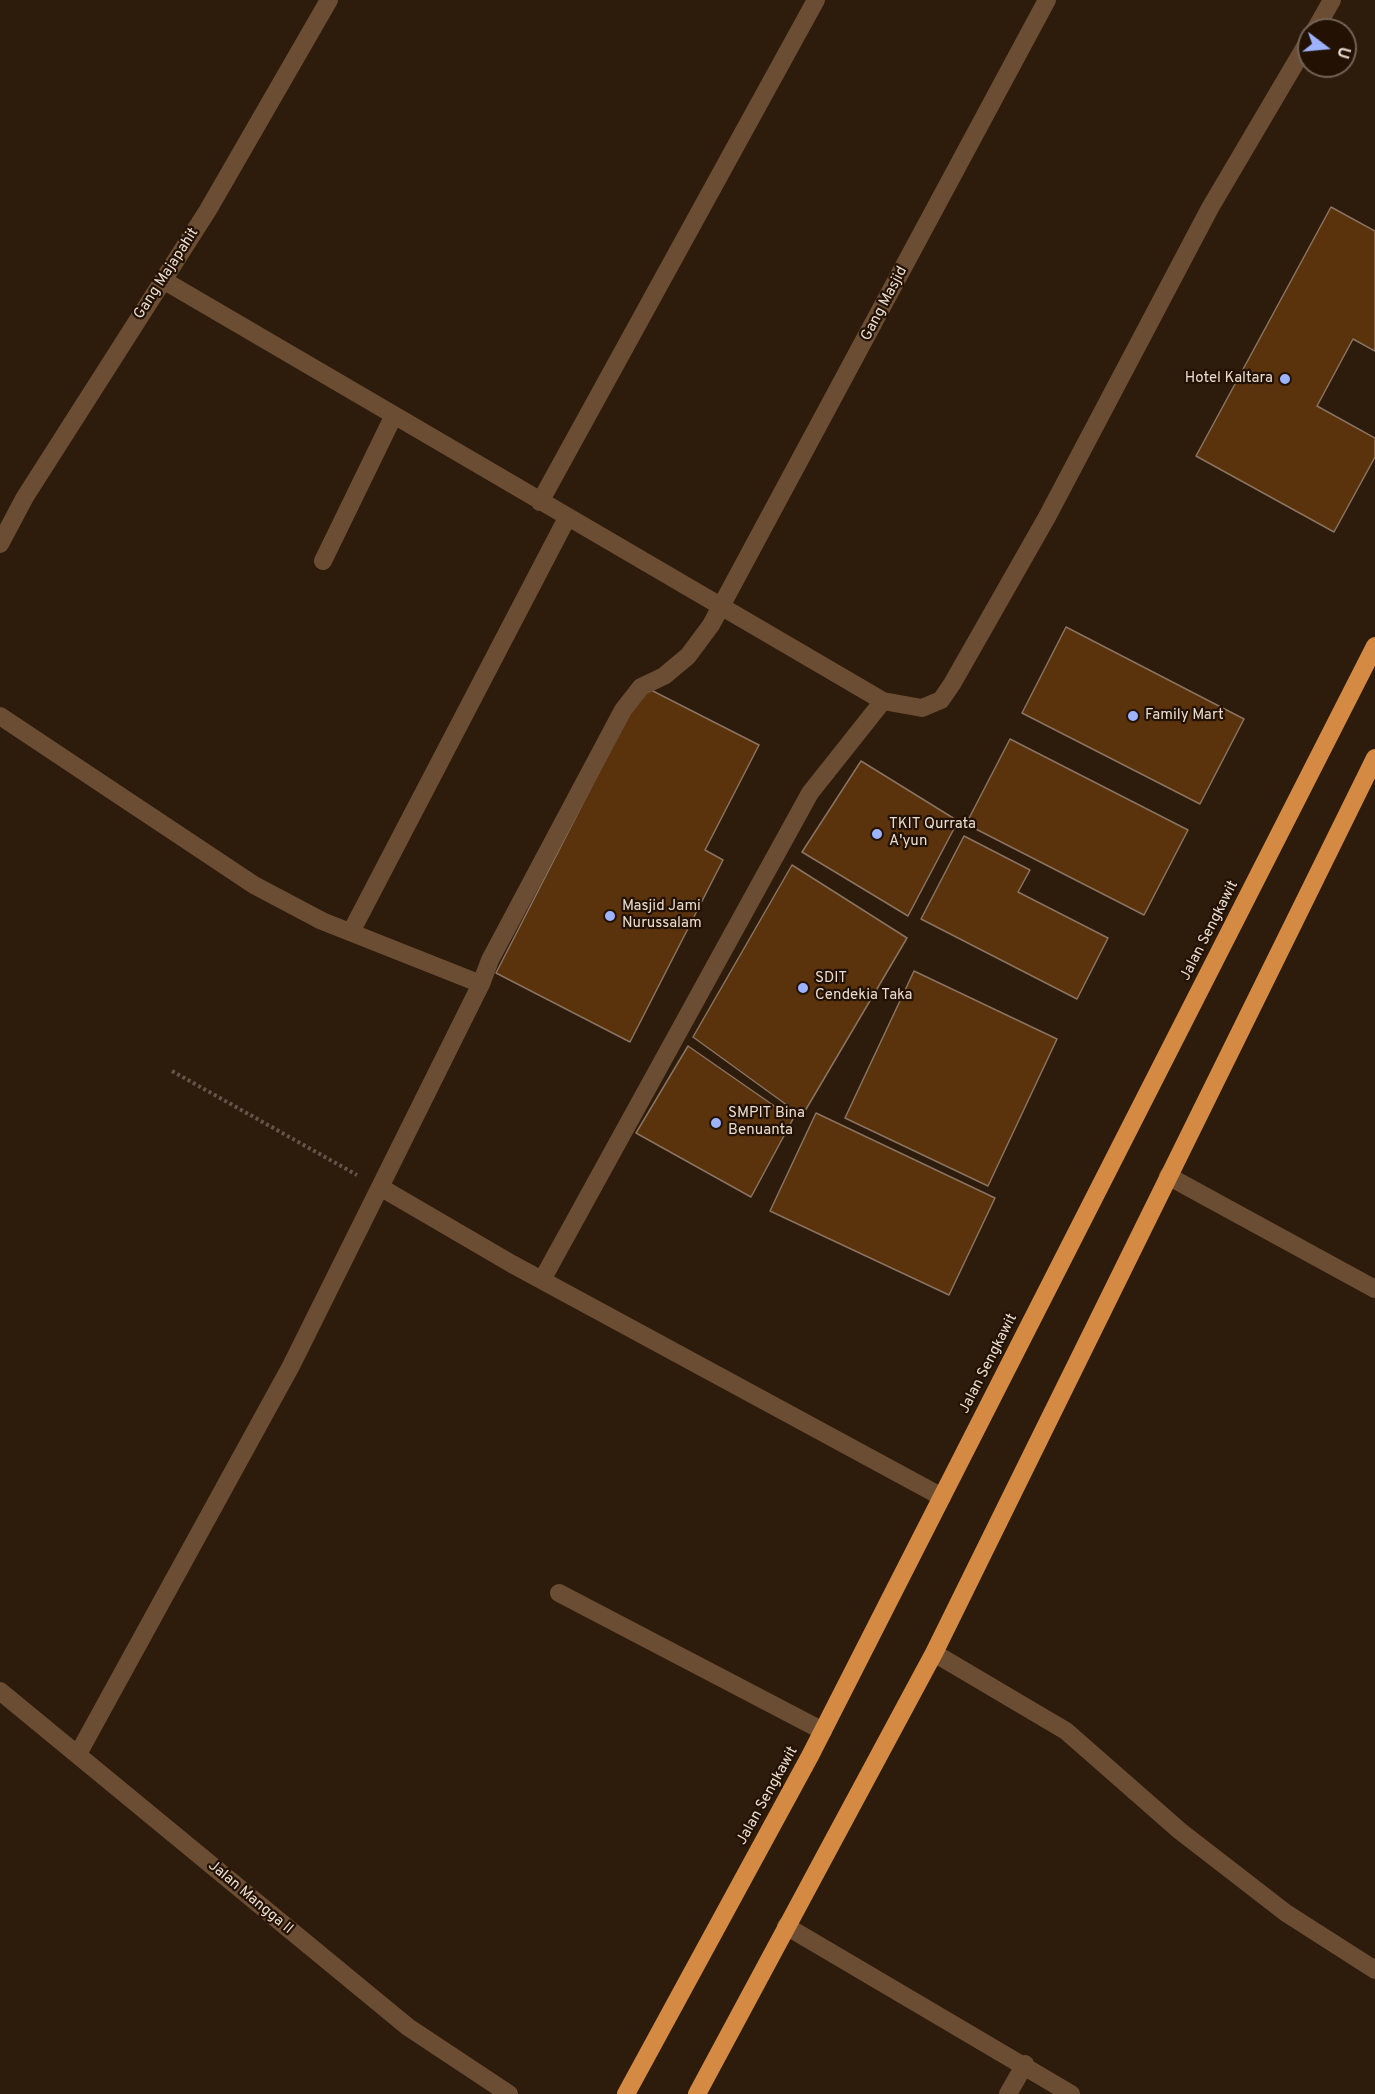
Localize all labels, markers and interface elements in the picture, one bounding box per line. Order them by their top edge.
north arrow [1297,18,1357,78]
text: U [1331,44,1354,61]
street label: Gang Majapahit [131,225,203,323]
street label: Gang Masjid [858,264,912,344]
place label: Hotel Kaltara [1185,370,1273,388]
marker: Hotel Kaltara [1278,372,1292,386]
place label: Family Mart [1145,707,1224,725]
marker: Family Mart [1126,709,1140,723]
place label: TKIT Qurrata A'yun [889,816,976,851]
marker: TKIT Qurrata A'yun [870,827,884,841]
street label: Jalan Sengkawit [1177,878,1243,984]
place label: Masjid Jami Nurussalam [622,898,702,933]
marker: Masjid Jami Nurussalam [603,909,617,923]
place label: SDIT Cendekia Taka [815,970,912,1005]
marker: SDIT Cendekia Taka [796,981,810,995]
place label: SMPIT Bina Benuanta [728,1105,805,1140]
marker: SMPIT Bina Benuanta [709,1116,723,1130]
street label: Jalan Sengkawit [956,1311,1022,1417]
street label: Jalan Sengkawit [734,1744,802,1848]
street label: Jalan Mangga II [204,1857,296,1939]

